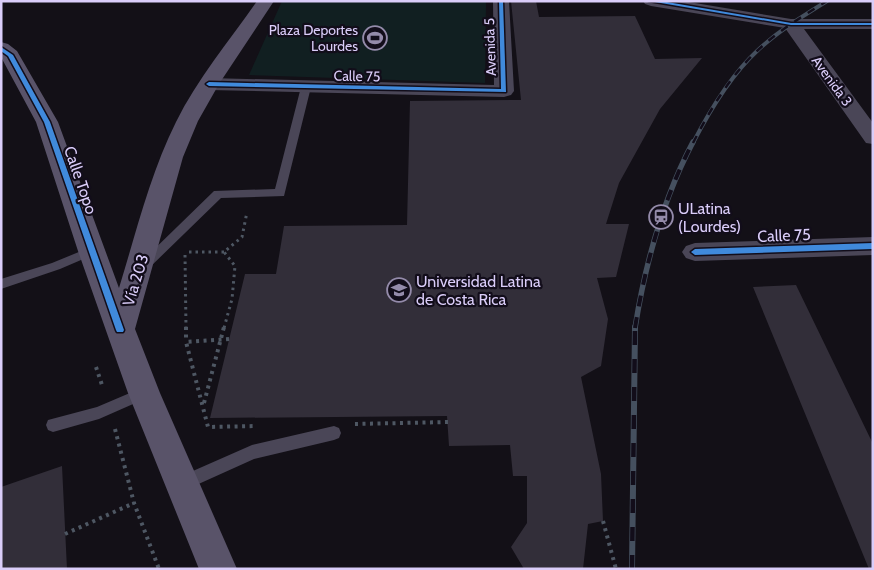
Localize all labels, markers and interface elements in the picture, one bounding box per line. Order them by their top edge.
street label: Avenida 5 [480,18,500,76]
place label: Plaza Deportes Lourdes [269,21,358,55]
sports icon: Plaza Deportes Lourdes [362,25,388,51]
street label: Avenida 3 [808,52,856,110]
street label: Calle 75 [333,67,381,85]
street label: Calle Topo [60,144,101,217]
place label: ULatina (Lourdes) [678,199,741,236]
station icon: ULatina (Lourdes) [648,204,674,230]
street label: Calle 75 [757,225,811,246]
street label: Vía 203 [119,252,152,308]
place label: Universidad Latina de Costa Rica [416,272,541,309]
school or university icon: Universidad Latina de Costa Rica [386,277,412,303]

